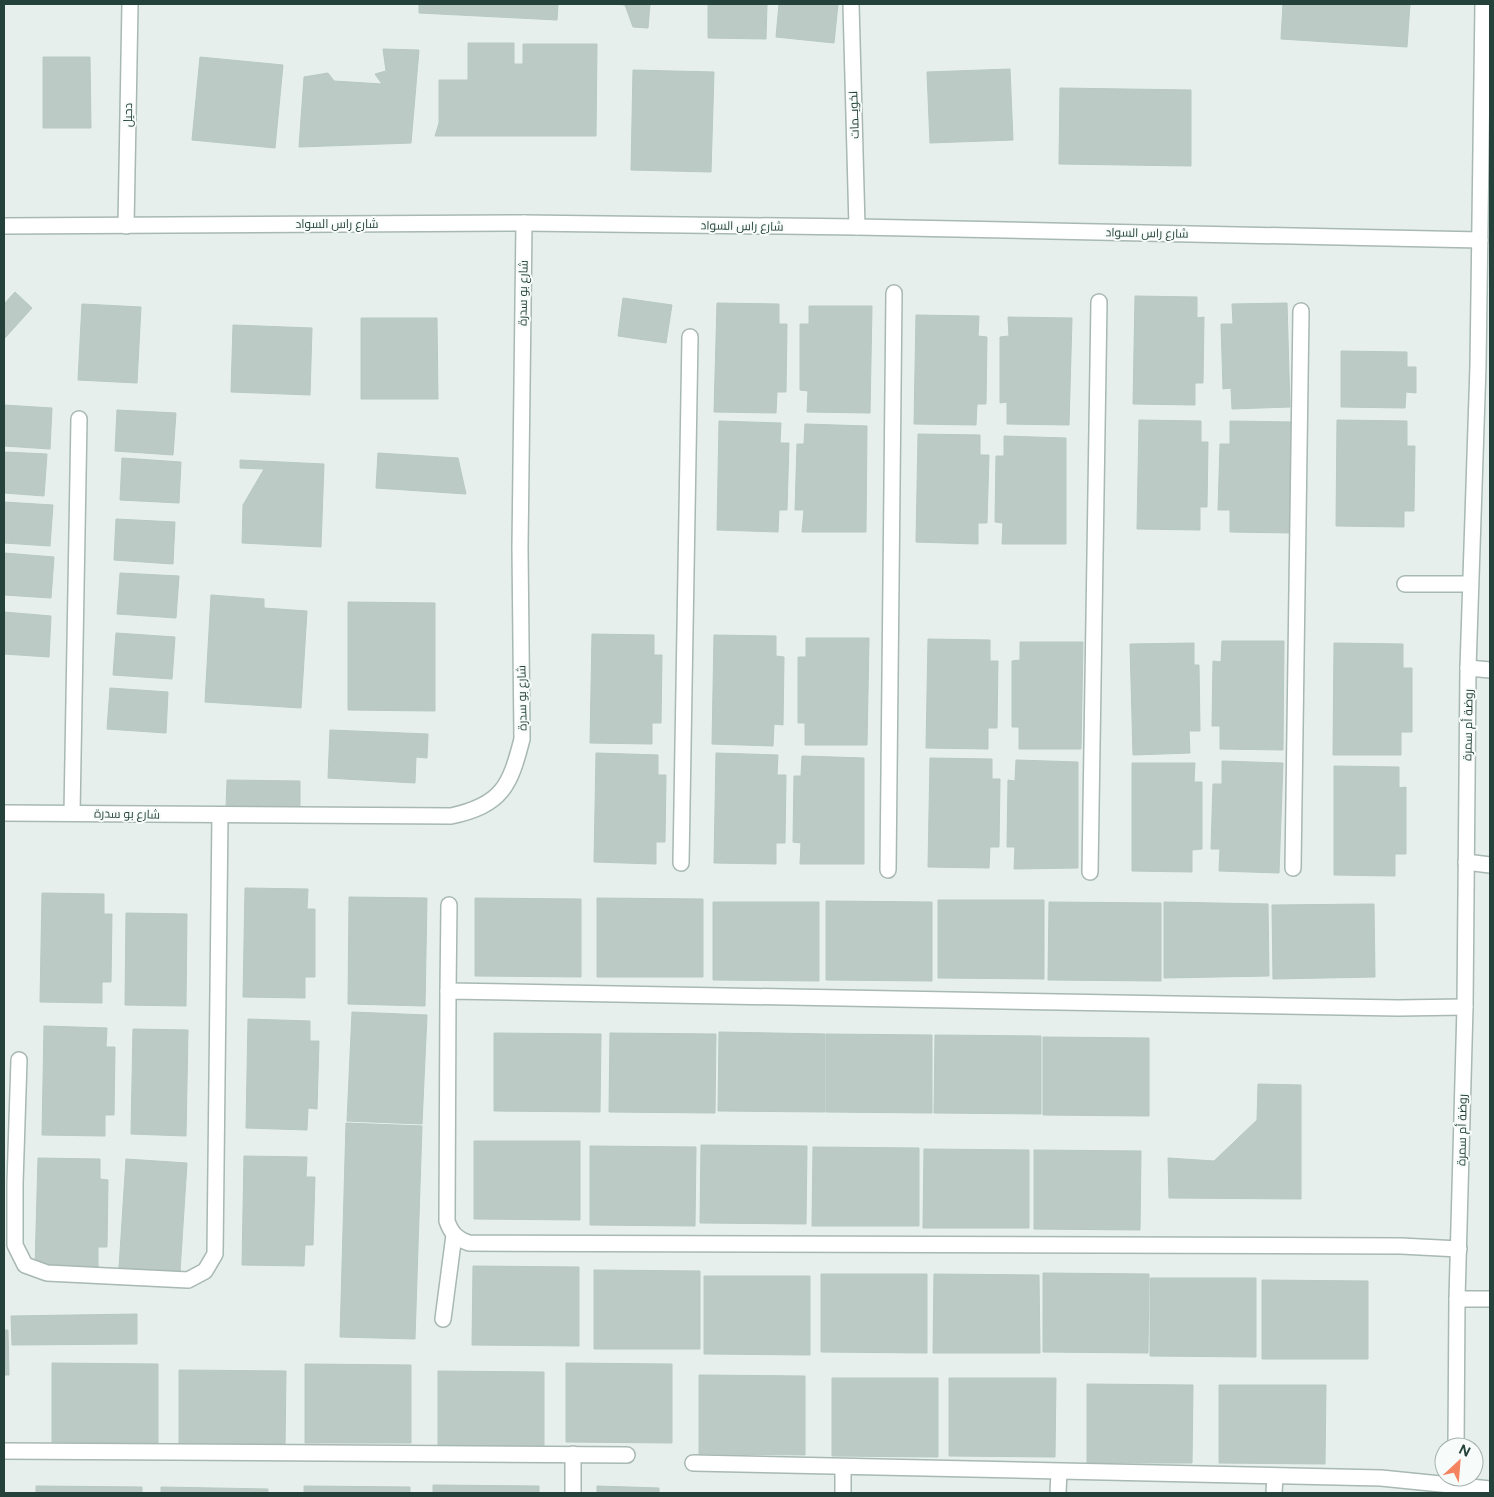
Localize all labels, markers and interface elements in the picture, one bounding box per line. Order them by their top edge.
street label: لخويــمات [846,91,862,139]
street label: دحيل [121,102,135,127]
street label: شارع راس السواد [296,217,379,232]
street label: شارع راس السواد [700,218,784,235]
street label: شارع راس السواد [1105,225,1189,242]
street label: شارع بو سدرة [515,260,532,326]
street label: شارع بو سدرة [514,665,531,731]
street label: روضة أم سمرة [1459,689,1477,761]
street label: شارع بو سدرة [94,806,160,823]
street label: روضة أم سمرة [1453,1094,1471,1166]
north arrow [1434,1437,1484,1487]
text: N [1456,1441,1473,1461]

